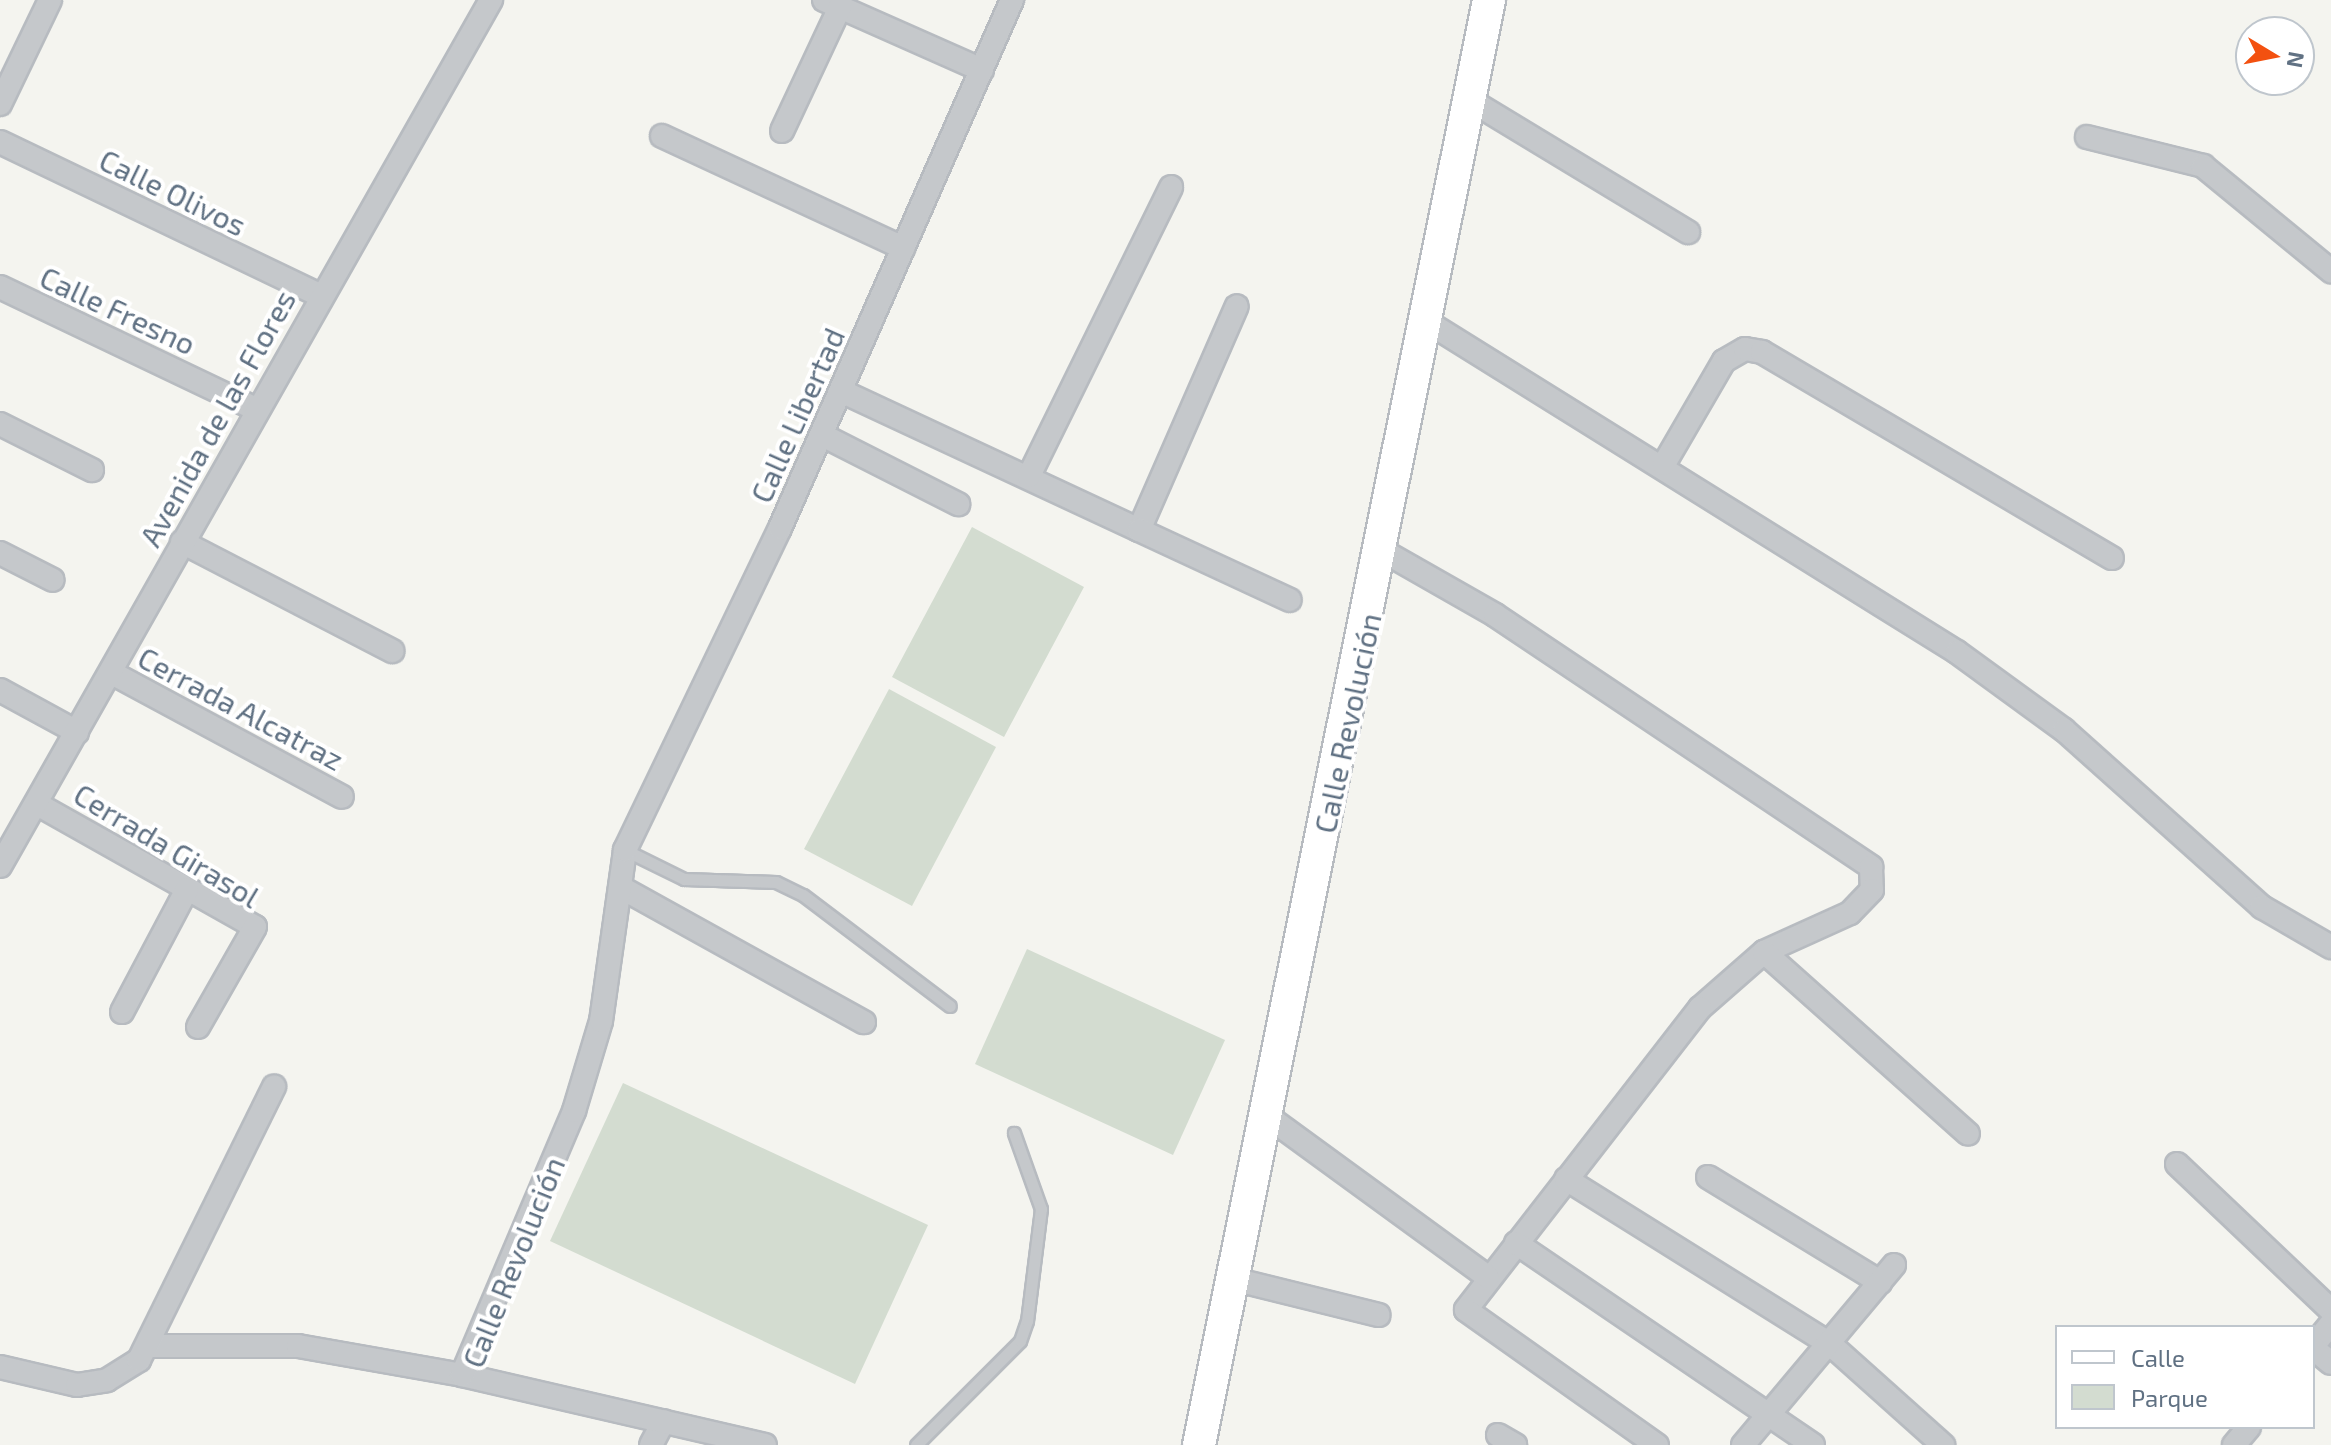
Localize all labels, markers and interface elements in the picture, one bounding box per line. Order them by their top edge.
north arrow [2235,16,2315,96]
text: N [2282,50,2311,70]
street label: Calle Olivos [94,141,252,243]
street label: Calle Fresno [35,258,201,362]
street label: Avenida de las Flores [132,284,302,552]
street label: Calle Libertad [742,322,852,508]
street label: Calle Revolución [1306,610,1388,836]
street label: Cerrada Alcatraz [132,639,350,777]
street label: Cerrada Girasol [68,775,266,915]
street label: Calle Revolución [454,1151,572,1373]
legend [2055,1325,2315,1429]
text: Calle [2131,1343,2185,1372]
text: Parque [2131,1383,2208,1412]

